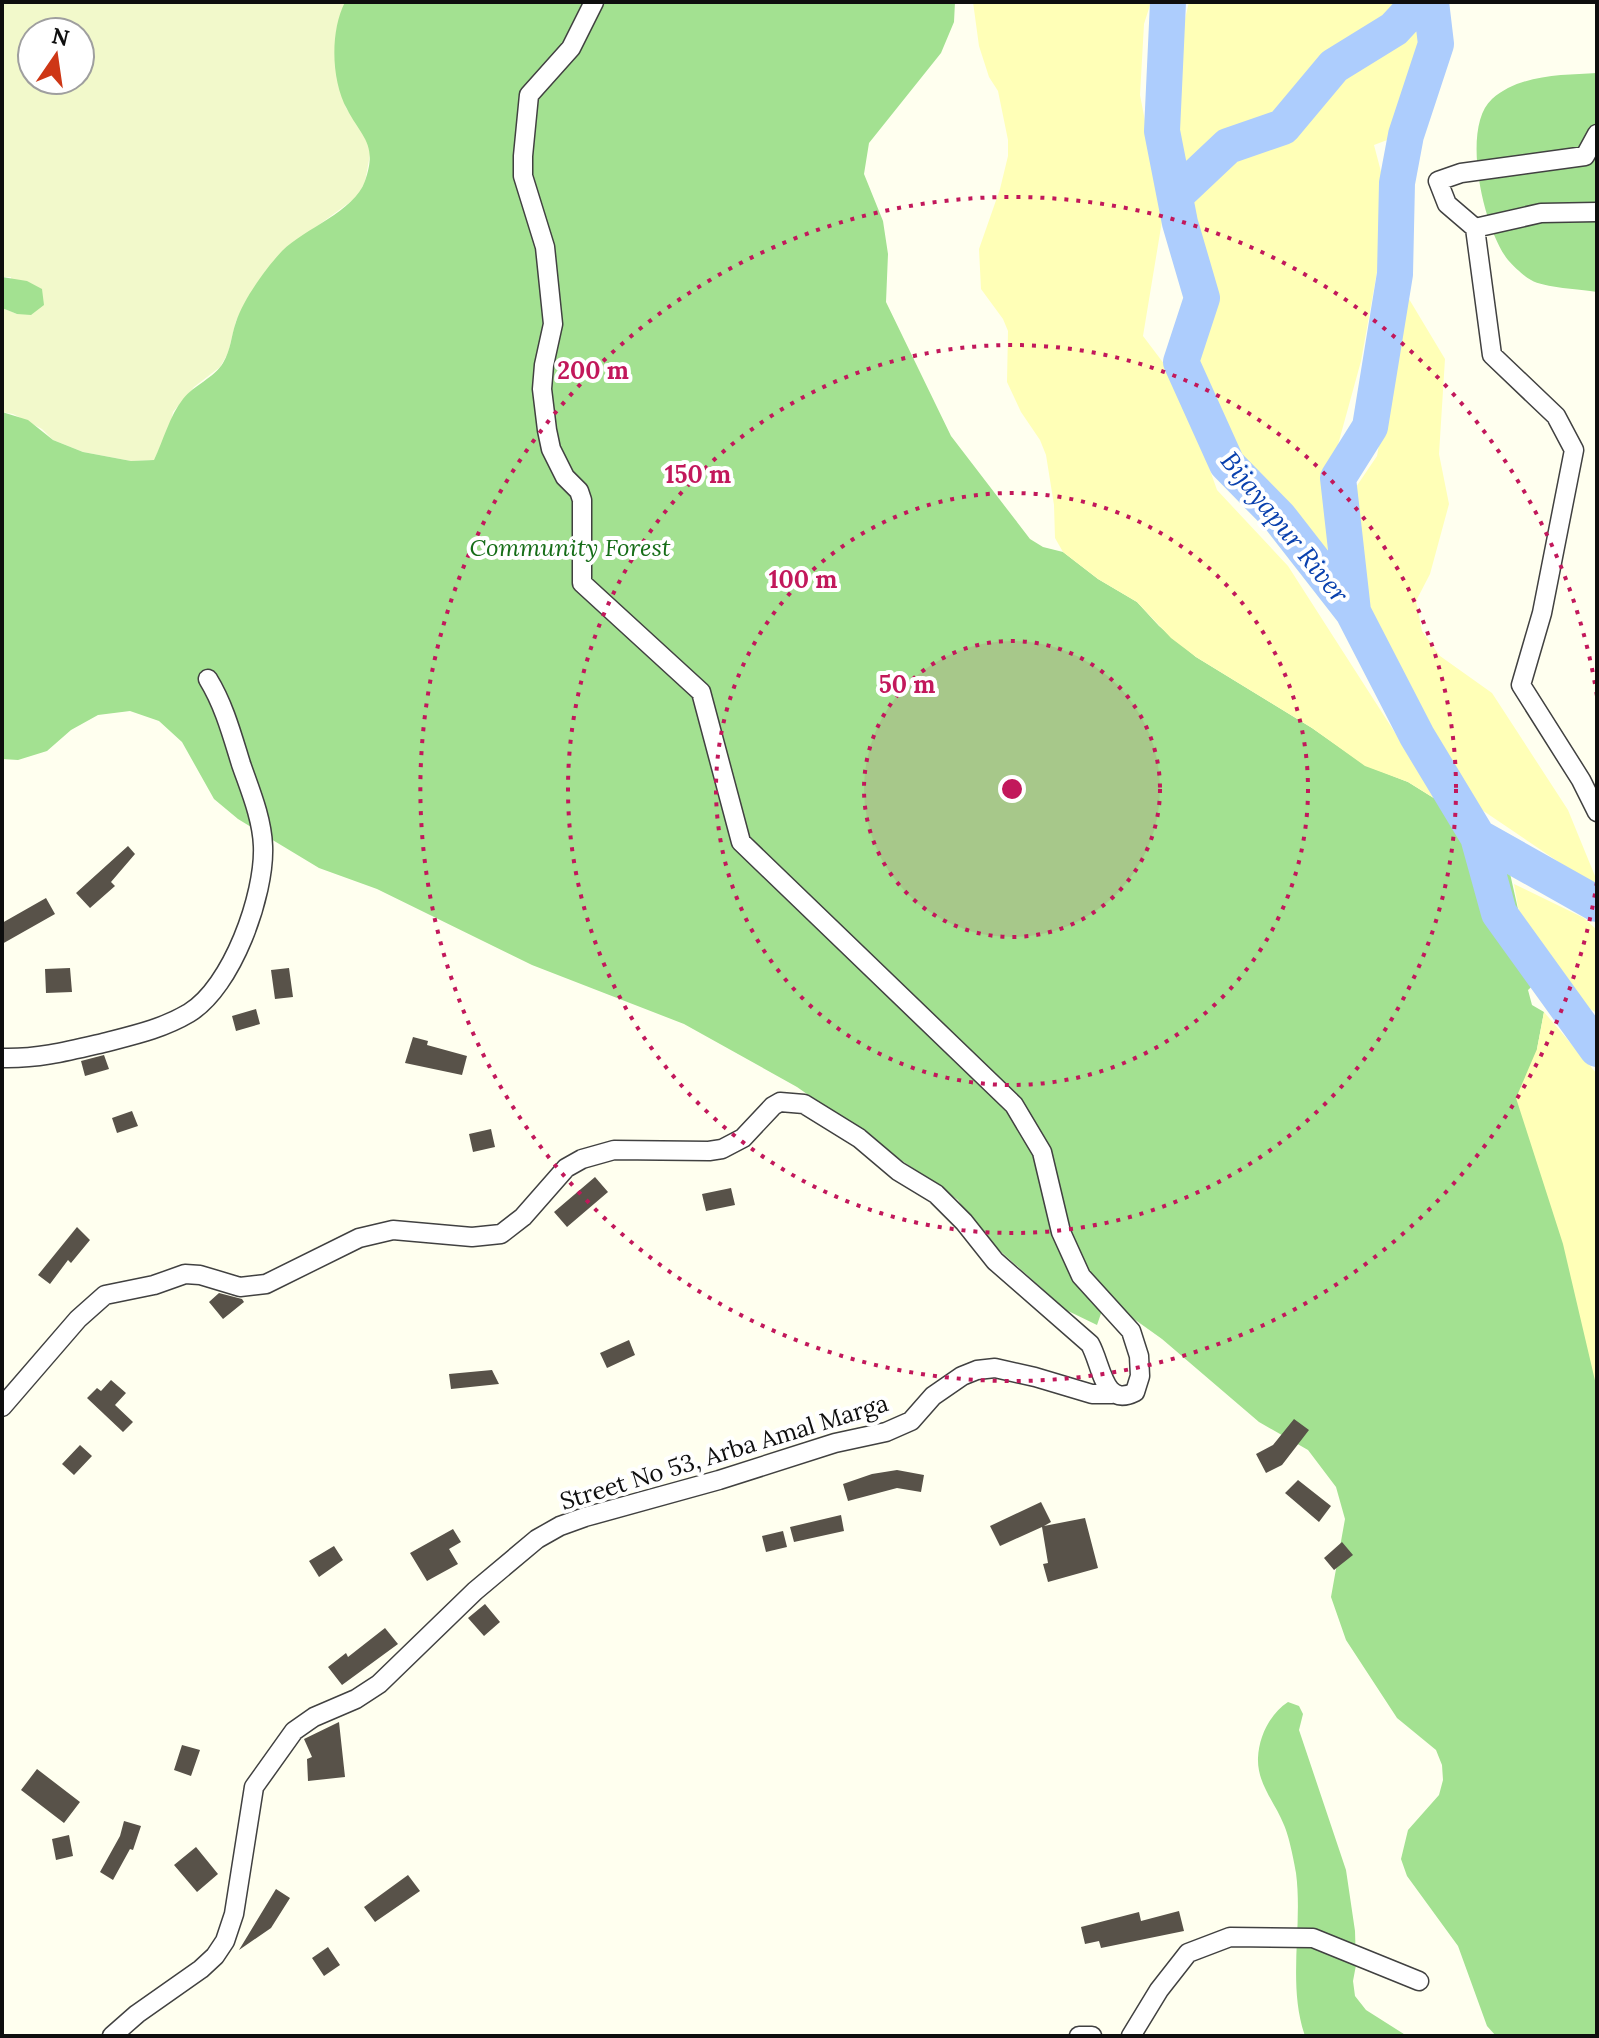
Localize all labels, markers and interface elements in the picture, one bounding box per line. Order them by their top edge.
north arrow [16,16,96,96]
text: N [49,21,72,52]
text: 200 m [557,355,629,386]
water label: Bijayapur River [1214,445,1356,610]
text: 150 m [665,459,731,490]
park label: Community Forest [469,532,671,563]
text: 100 m [769,564,837,595]
text: 50 m [879,669,935,700]
centre of rings [998,775,1026,803]
street label: Street No 53, Arba Amal Marga [556,1387,892,1517]

